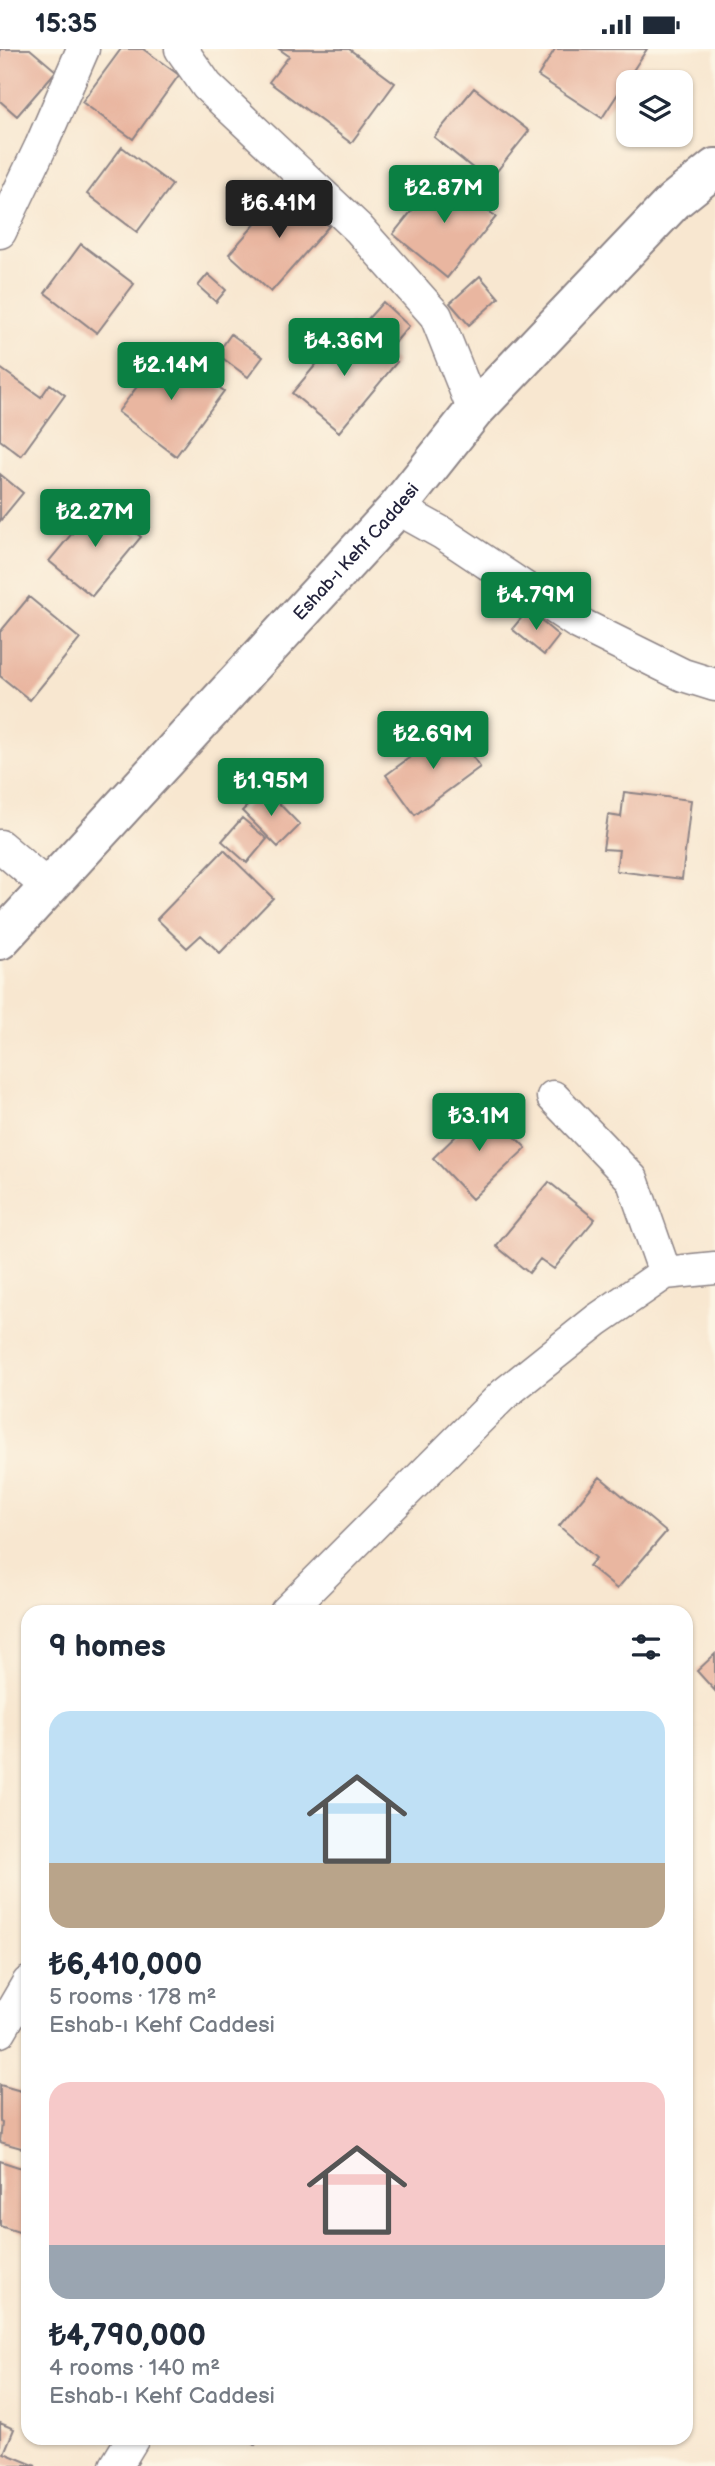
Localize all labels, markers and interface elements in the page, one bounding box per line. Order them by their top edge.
text: 15:35 [35,9,97,40]
map controls [616,70,693,147]
button: layers [616,70,693,147]
pin: ₺2.87M [387,165,501,225]
text: ₺2.87M [405,174,483,202]
pin: ₺6.41M [222,181,336,240]
text: ₺6.41M [242,189,316,217]
pin: ₺4.36M [287,319,401,378]
text: ₺4.36M [305,327,383,355]
pin: ₺2.14M [114,343,228,402]
text: ₺2.14M [133,351,209,379]
street label: Eshab-ı Kehf Caddesi [289,479,424,625]
pin: ₺2.27M [38,489,152,549]
text: ₺2.27M [56,498,134,526]
pin: ₺4.79M [479,573,593,632]
text: ₺4.79M [497,581,575,609]
pin: ₺2.69M [376,711,490,771]
text: ₺2.69M [393,720,473,748]
pin: ₺1.95M [214,759,328,818]
text: ₺1.95M [234,767,308,795]
pin: ₺3.1M [430,1093,528,1153]
text: ₺3.1M [448,1102,510,1130]
icon: filters [627,1628,665,1666]
text: 9 homes [49,1629,166,1665]
icon: home [294,1756,420,1882]
text: ₺6,410,000 [49,1947,202,1983]
text: 5 rooms · 178 m² [49,1983,217,2011]
text: Eshab-ı Kehf Caddesi [49,2011,275,2039]
icon: home [294,2127,420,2253]
text: ₺4,790,000 [49,2318,206,2354]
text: 4 rooms · 140 m² [49,2354,220,2382]
text: Eshab-ı Kehf Caddesi [49,2382,275,2410]

